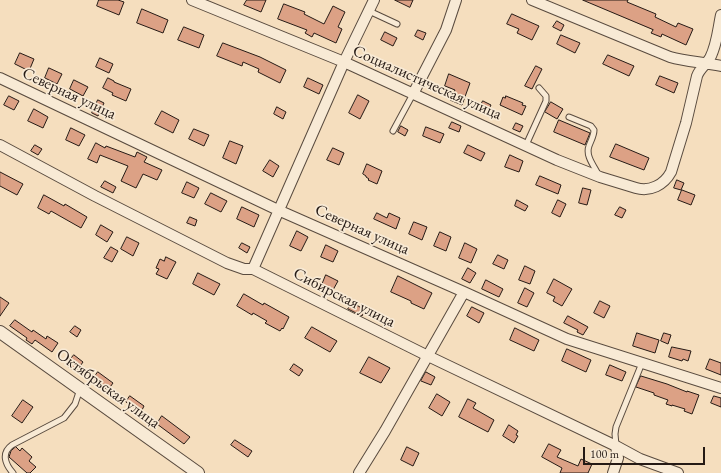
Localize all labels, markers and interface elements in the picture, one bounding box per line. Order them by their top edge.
street label: Социалистическая улица [350,41,504,125]
street label: Северная улица [19,64,119,124]
street label: Северная улица [312,201,412,259]
street label: Сибирская улица [290,264,398,332]
street label: Октябрьская улица [52,345,164,433]
scale bar [585,439,707,465]
text: 100 m [590,446,619,462]

